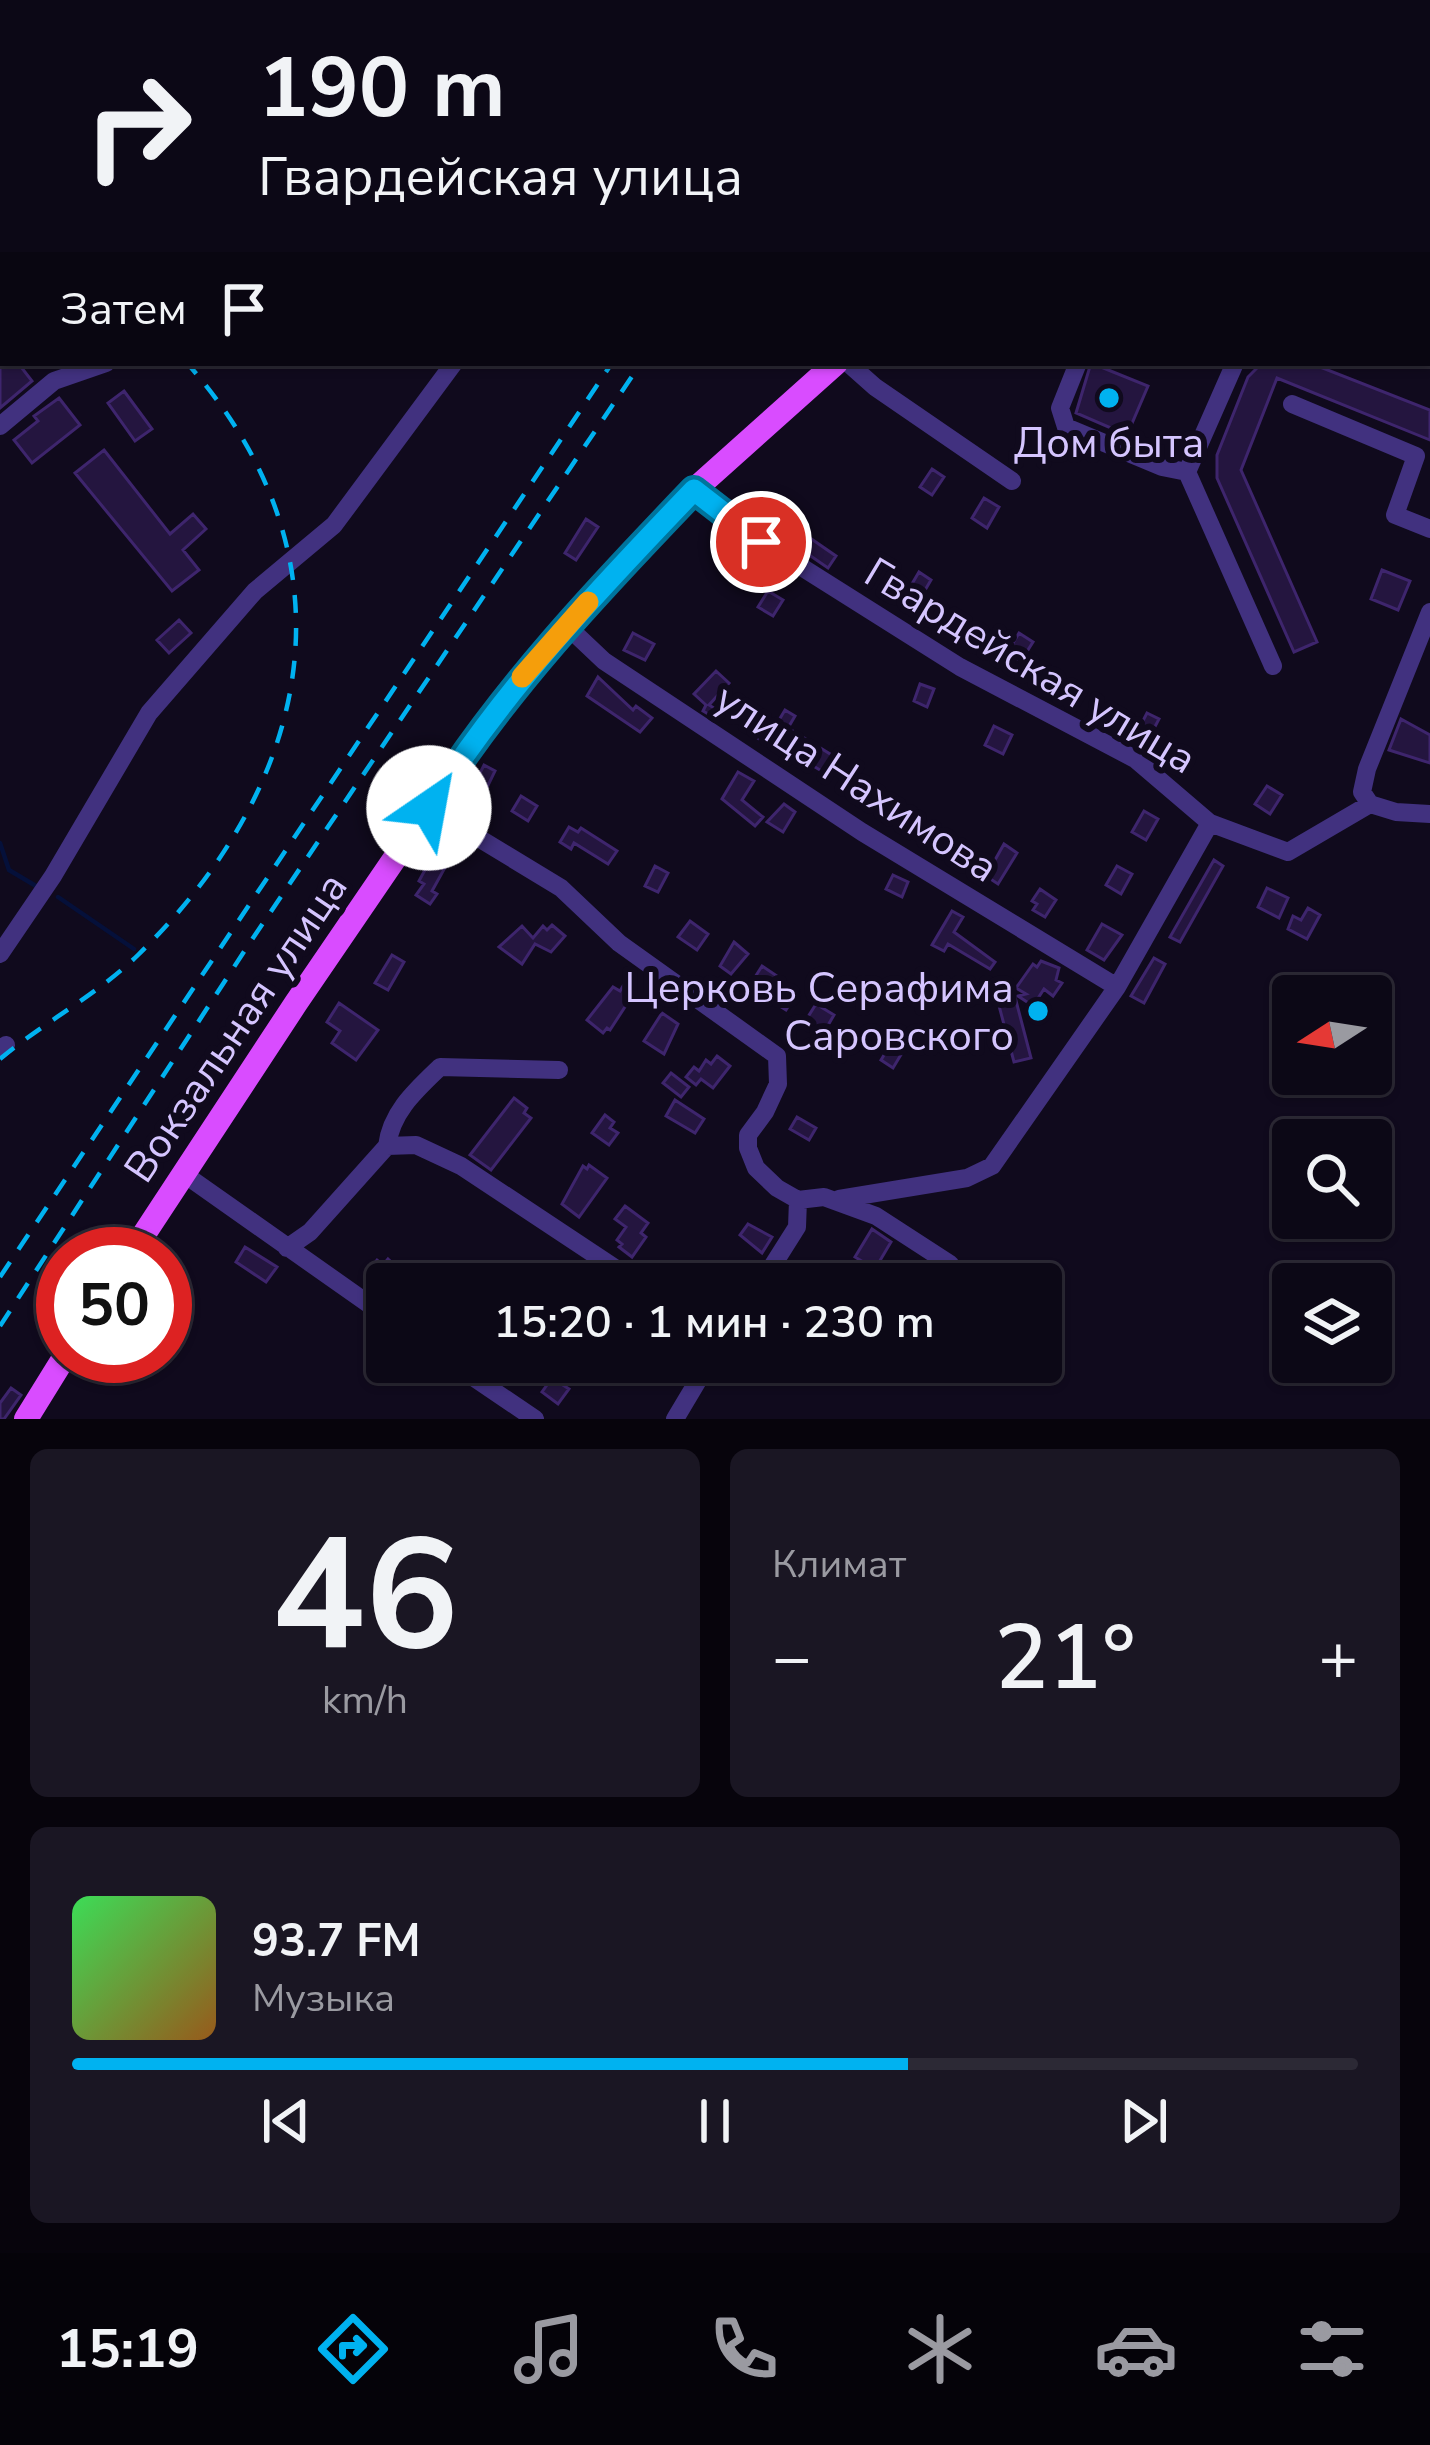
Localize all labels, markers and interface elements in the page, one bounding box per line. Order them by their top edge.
text: 190 m [258,31,506,146]
icon: right [60,48,216,204]
text: Гвардейская улица [258,140,743,214]
icon: arrive [211,276,277,342]
text: Затем [60,279,187,340]
marker: Дом быта [1096,385,1122,411]
place label: Дом быта [1014,415,1204,472]
pin [710,491,812,593]
icon: arrive [728,509,794,575]
street label: Гвардейская улица [854,545,1207,788]
street label: улица Нахимова [704,670,1009,896]
position arrow [366,745,492,871]
street label: Вокзальная улица [111,862,361,1194]
place label: Церковь Серафима Саровского [625,960,1014,1065]
north arrow [1272,975,1392,1095]
map controls [1272,975,1392,1383]
marker: Церковь Серафима Саровского [1025,998,1051,1024]
button: search [1272,1119,1392,1239]
speed limit sign: 50 [36,1227,192,1383]
button: layers [1272,1263,1392,1383]
text: 15:20 · 1 мин · 230 m [493,1292,935,1353]
text: 46 [271,1489,459,1702]
text: Климат [772,1538,906,1591]
text: 21° [994,1597,1136,1720]
text: − [772,1613,812,1703]
text: + [1318,1613,1358,1703]
text: km/h [322,1674,408,1727]
text: 93.7 FM [252,1911,421,1972]
text: Музыка [252,1972,395,2025]
icon: previous [253,2088,319,2154]
icon: pause [682,2088,748,2154]
icon: next [1111,2088,1177,2154]
icon: directions [311,2307,395,2391]
icon: music [507,2307,591,2391]
icon: phone [702,2307,786,2391]
icon: climate [898,2307,982,2391]
icon: car [1094,2307,1178,2391]
icon: filters [1290,2307,1374,2391]
text: 15:19 [56,2312,199,2386]

